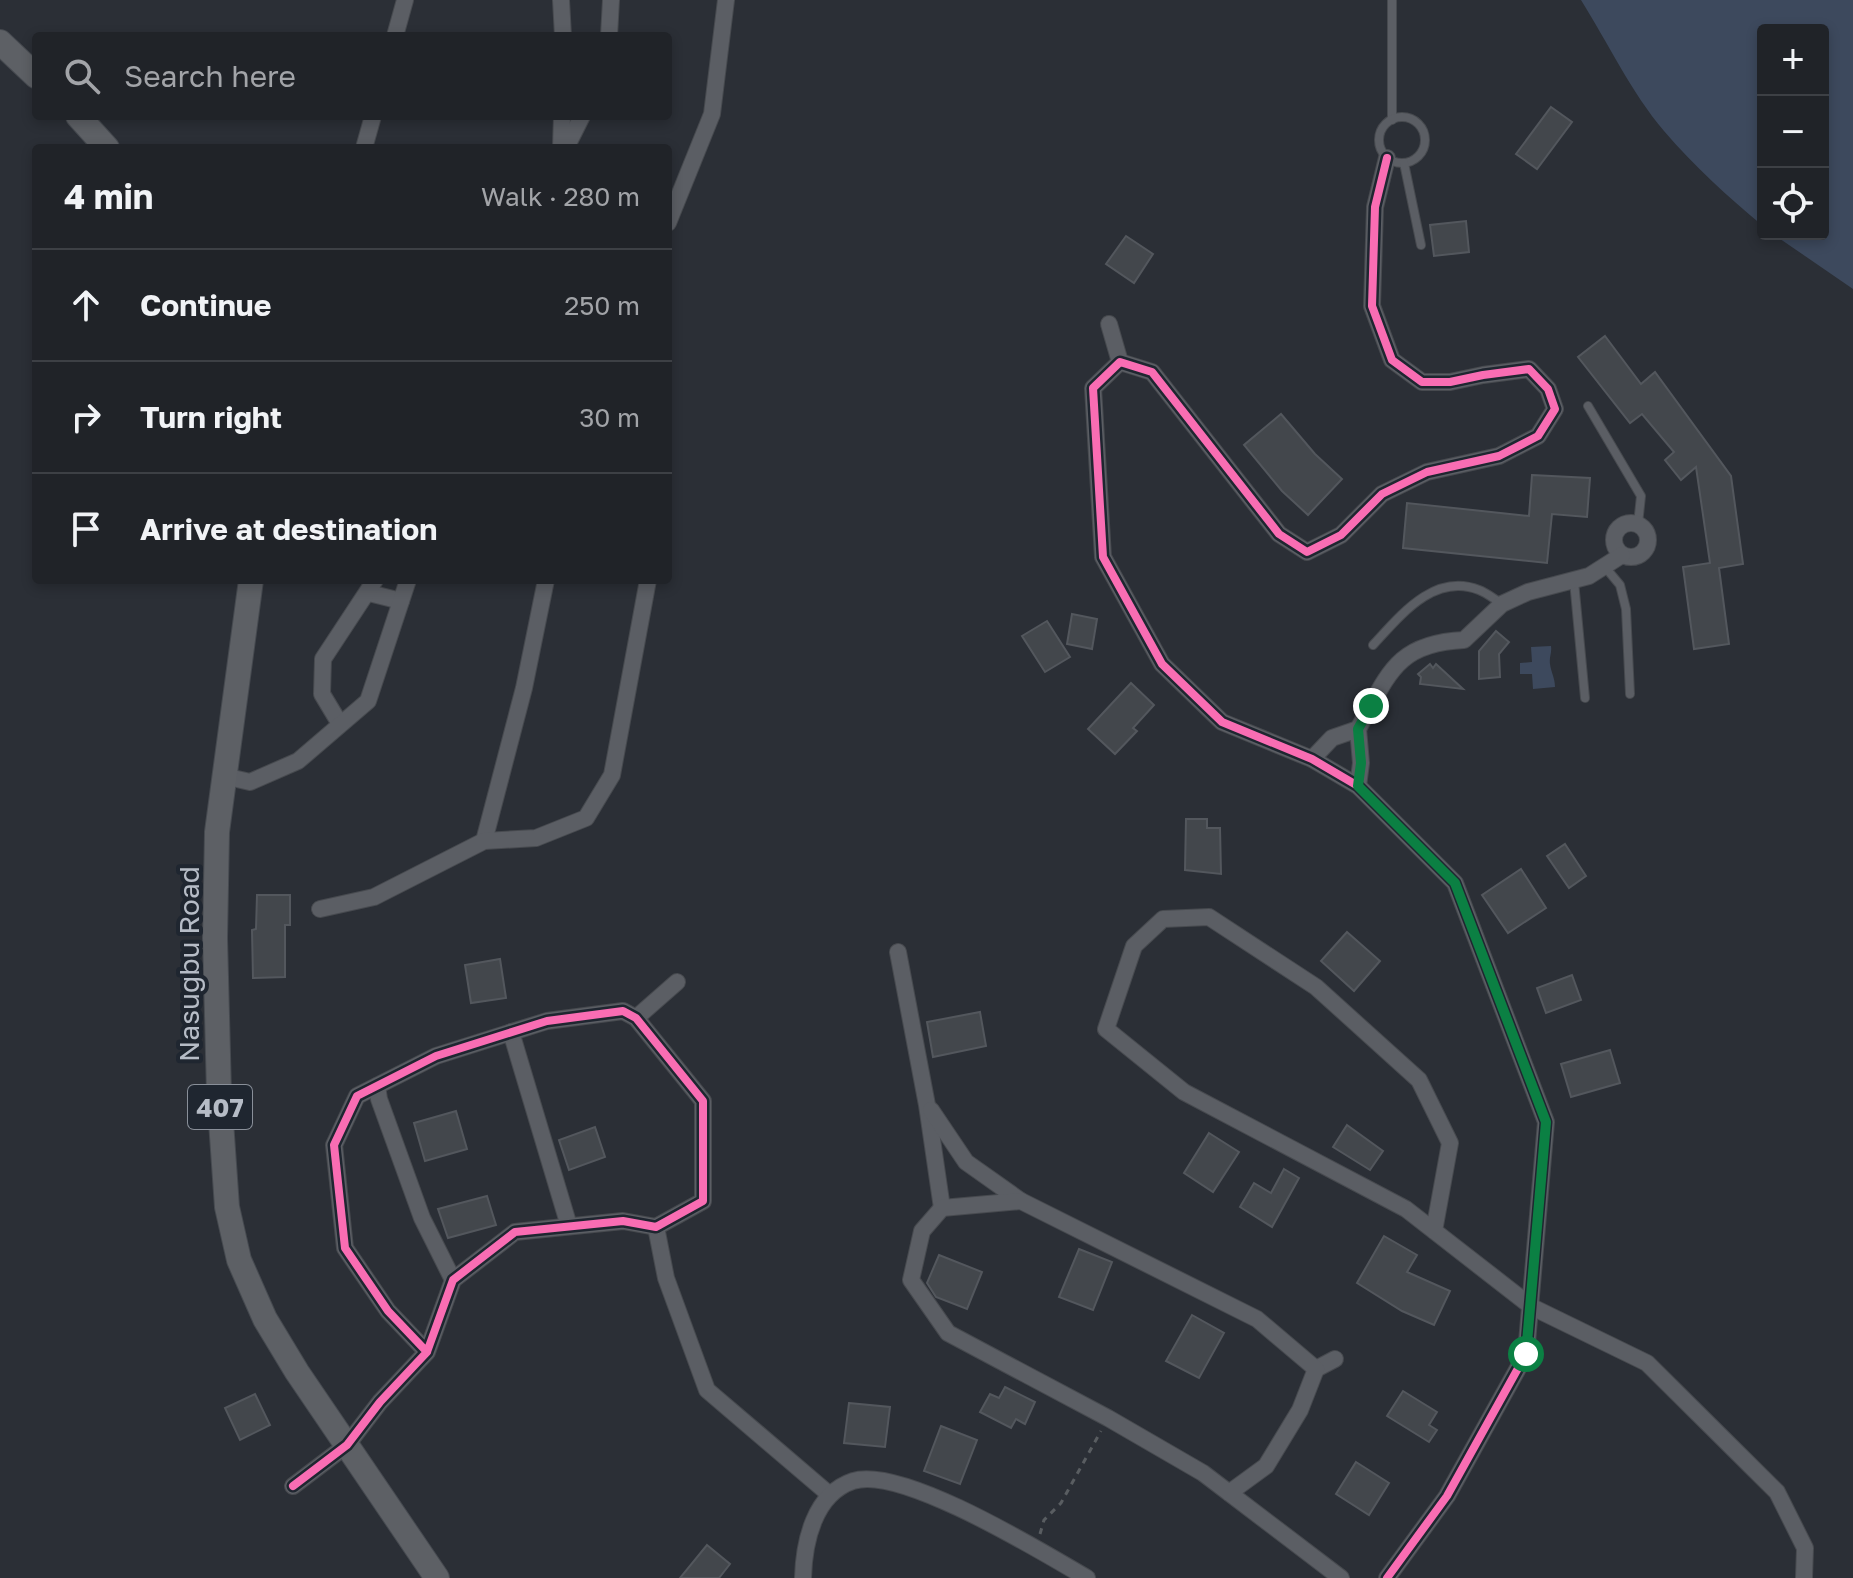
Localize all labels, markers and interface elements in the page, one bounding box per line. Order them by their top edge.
map controls [1757,24,1829,240]
button: + [1757,24,1829,96]
search box [32,32,672,120]
icon: search [60,54,104,98]
text: Search here [124,58,296,94]
button: − [1757,96,1829,168]
button: locate [1757,168,1829,240]
text: 4 min [64,176,153,216]
text: Walk · 280 m [481,181,640,212]
icon: ahead [64,283,108,327]
text: Continue [140,287,271,323]
text: 250 m [564,290,640,321]
icon: right [64,395,108,439]
text: Turn right [140,399,282,435]
text: 30 m [579,402,640,433]
icon: arrive [64,507,108,551]
text: Arrive at destination [140,511,437,547]
route end [1353,688,1389,724]
street label: Nasugbu Road [172,866,205,1062]
road number: 407 [188,1085,252,1129]
route start [1508,1336,1544,1372]

